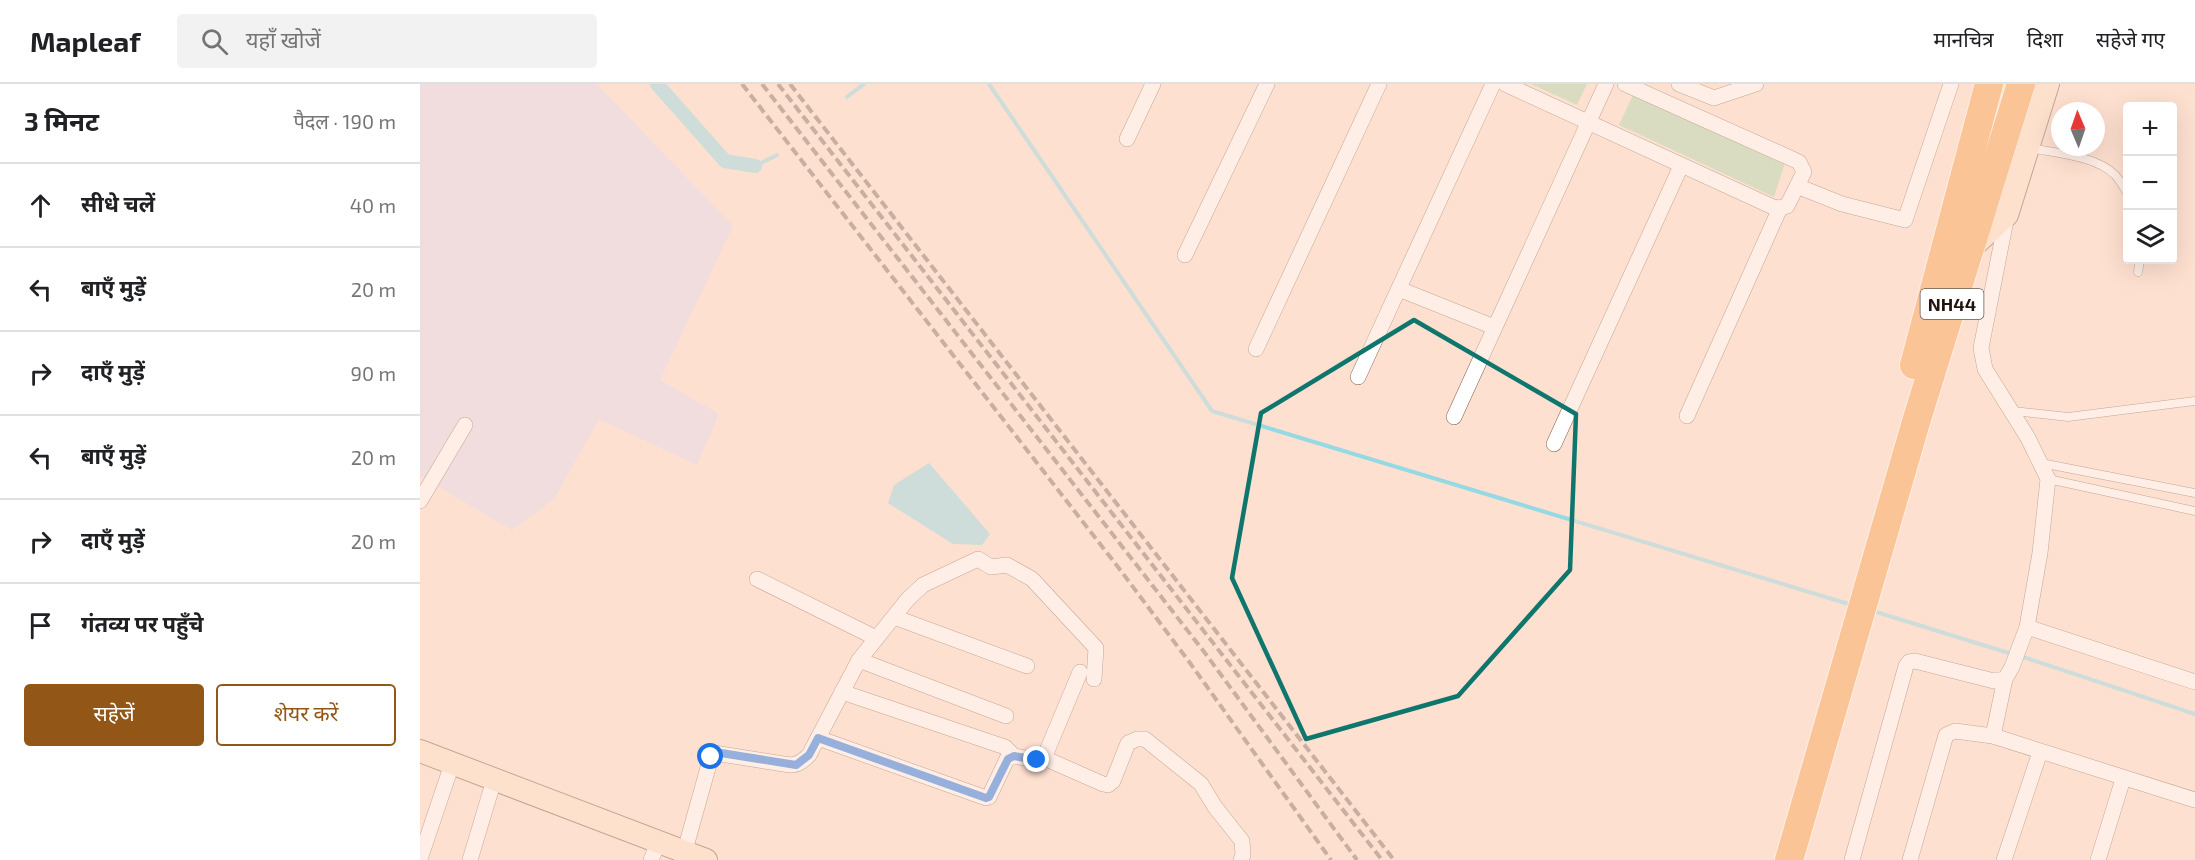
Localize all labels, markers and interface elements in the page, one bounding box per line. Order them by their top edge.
search box [177,14,597,68]
text: Mapleaf [30,24,141,58]
icon: search [198,25,231,58]
text: यहाँ खोजें [246,26,321,52]
text: मानचित्र [1934,26,1994,51]
text: दिशा [2027,26,2063,51]
text: सहेजे गए [2096,26,2165,51]
north arrow [2051,102,2105,156]
map controls [2123,102,2177,264]
button: + [2123,102,2177,156]
text: 3 मिनट [24,105,99,136]
text: पैदल · 190 m [293,109,396,133]
button: − [2123,156,2177,210]
icon: ahead [24,189,57,222]
text: सीधे चलें [81,190,155,216]
text: 40 m [350,193,396,217]
button: layers [2123,210,2177,264]
icon: left [24,273,57,306]
text: बाएँ मुड़ें [81,274,146,300]
text: 20 m [351,277,396,301]
road number: NH44 [1920,289,1984,319]
icon: right [24,357,57,390]
text: दाएँ मुड़ें [81,358,145,384]
text: 90 m [351,361,396,385]
icon: left [24,441,57,474]
text: बाएँ मुड़ें [81,442,146,468]
text: 20 m [351,445,396,469]
icon: right [24,525,57,558]
text: दाएँ मुड़ें [81,526,145,552]
text: 20 m [351,529,396,553]
icon: arrive [24,609,57,642]
text: गंतव्य पर पहुँचे [81,610,204,636]
button: सहेजें [24,684,204,746]
button: शेयर करें [216,684,396,746]
route start [697,743,723,769]
route end [1023,746,1049,772]

